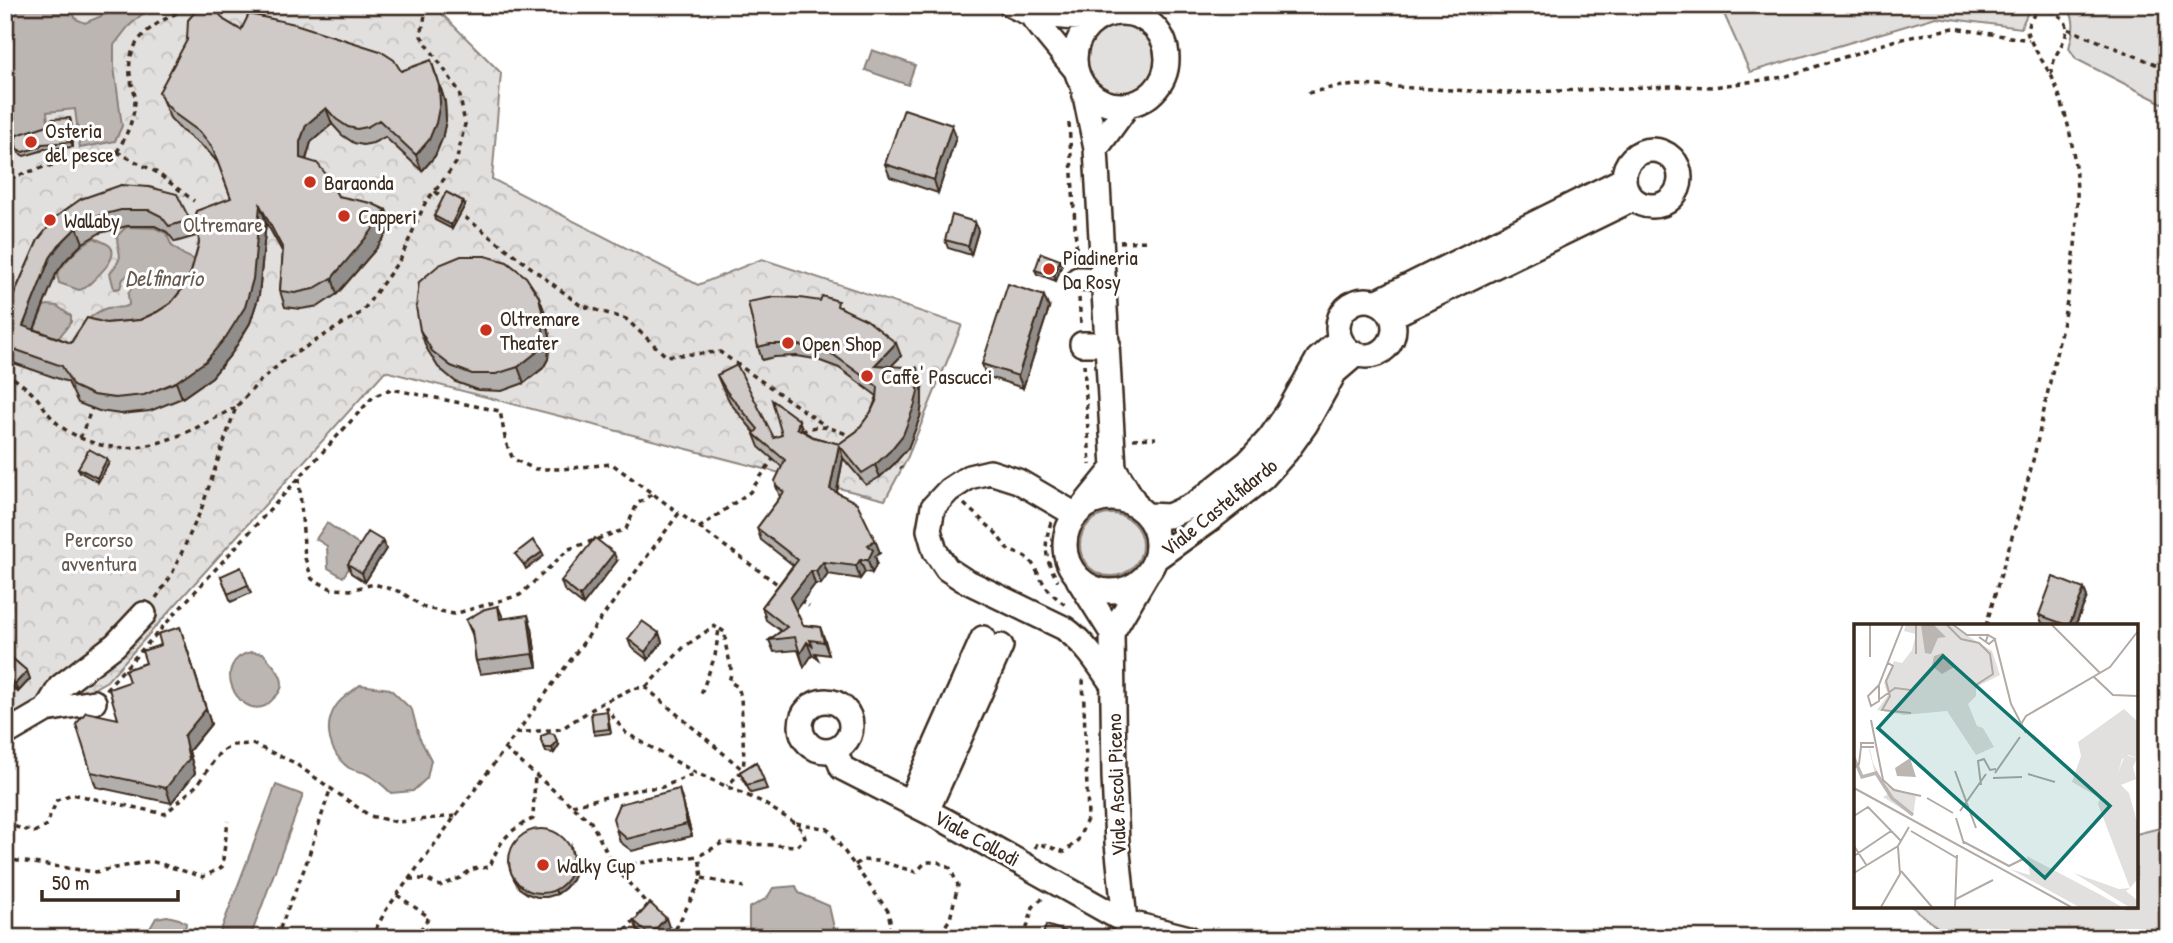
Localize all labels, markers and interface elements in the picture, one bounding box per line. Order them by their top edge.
place label: Osteria del pesce [45,116,114,169]
marker: Osteria del pesce [23,134,39,150]
place label: Baraonda [324,168,394,197]
marker: Baraonda [302,174,318,190]
place label: Capperi [358,202,417,231]
place label: Wallaby [64,206,120,235]
marker: Capperi [336,208,352,224]
park label: Oltremare [183,210,263,239]
marker: Wallaby [42,212,58,228]
place label: Piadineria Da Rosy [1063,243,1138,296]
marker: Piadineria Da Rosy [1041,261,1057,277]
water label: Delfinario [125,262,205,293]
place label: Oltremare Theater [500,304,580,357]
marker: Oltremare Theater [478,322,494,338]
place label: Open Shop [802,329,881,358]
marker: Open Shop [780,335,796,351]
place label: Caffe' Pascucci [881,362,992,391]
marker: Caffe' Pascucci [859,368,875,384]
street label: Viale Castelfidardo [1155,451,1283,563]
park label: Percorso avventura [62,525,136,578]
inset map [1854,624,2138,908]
street label: Viale Ascoli Piceno [1099,713,1133,857]
street label: Viale Collodi [929,803,1025,873]
place label: Walky Cup [557,851,635,880]
marker: Walky Cup [535,857,551,873]
scale bar [42,859,178,903]
text: 50 m [52,868,89,897]

